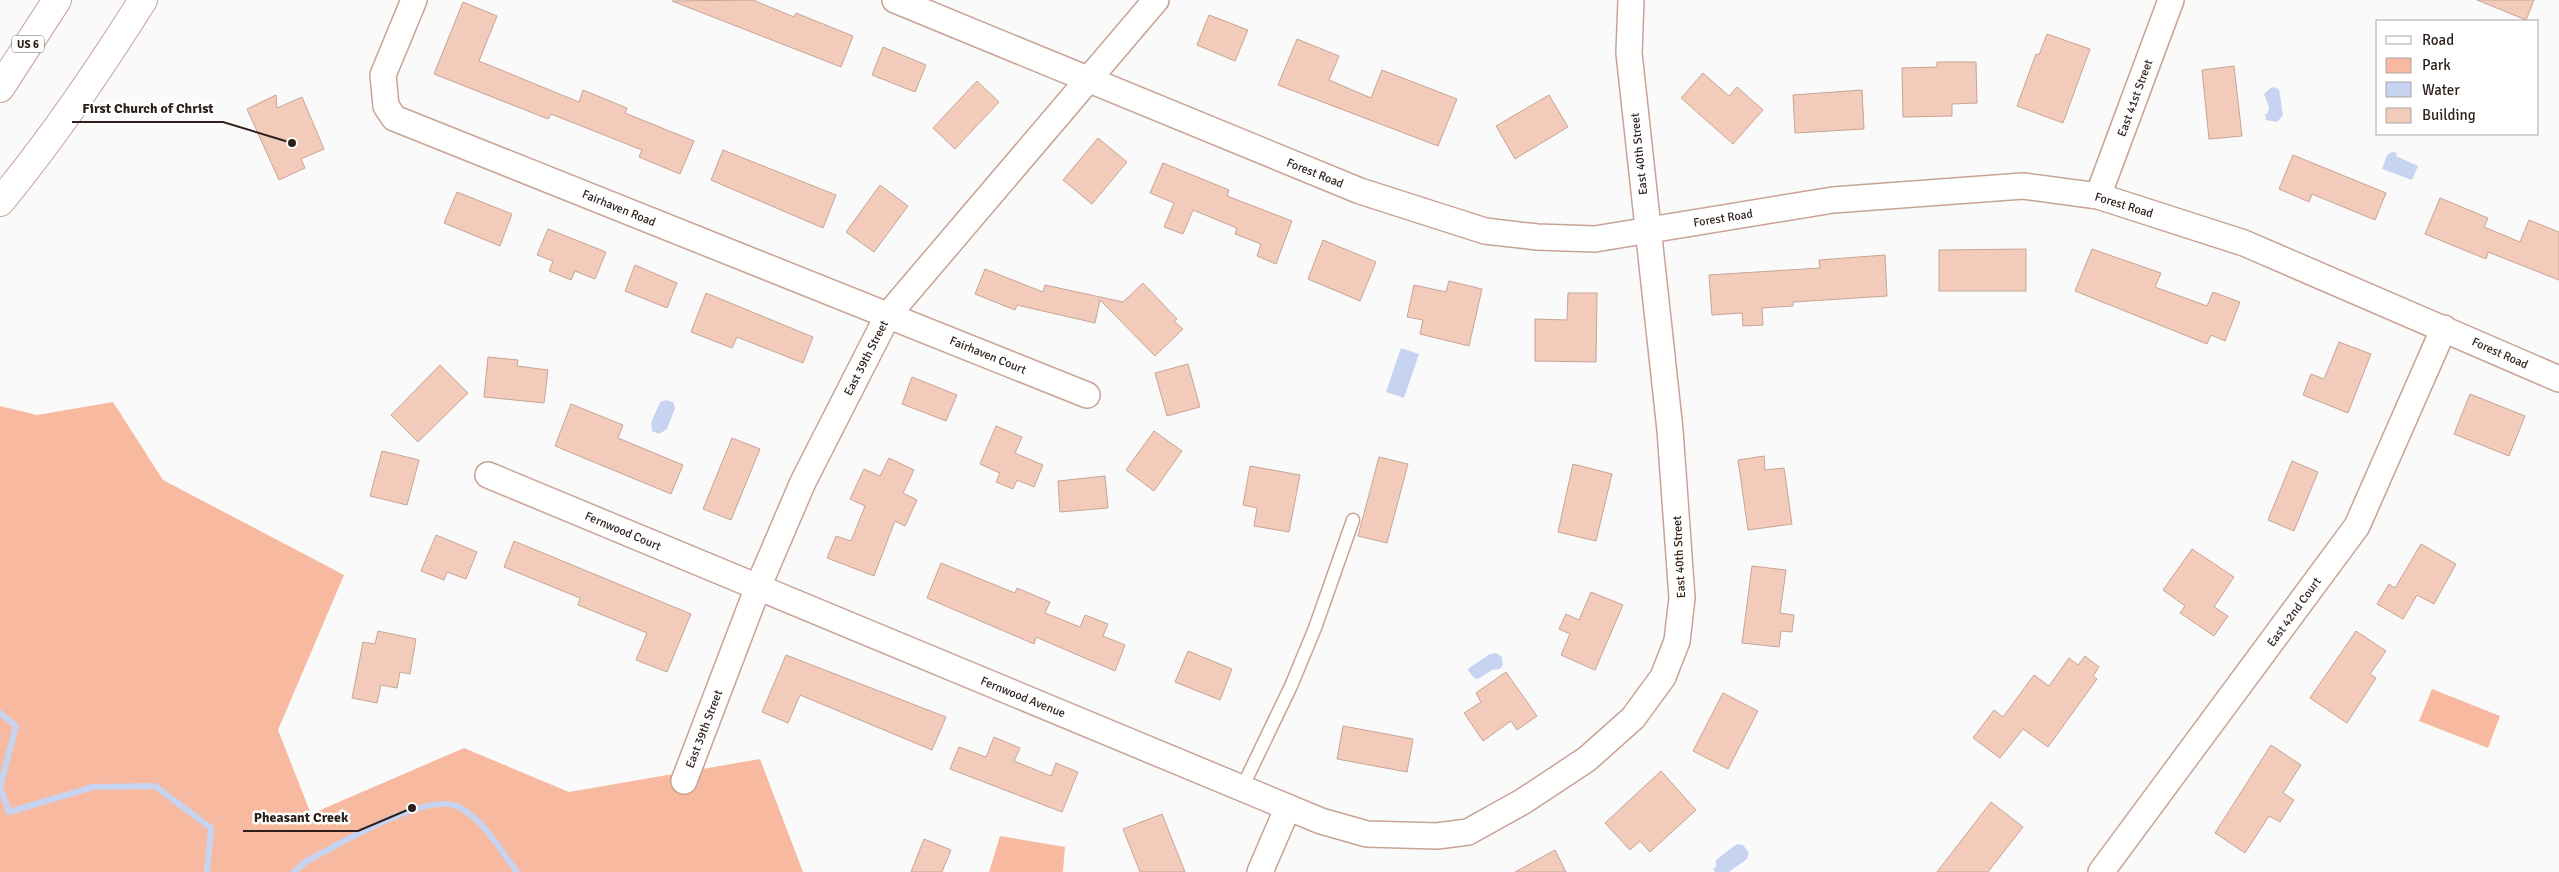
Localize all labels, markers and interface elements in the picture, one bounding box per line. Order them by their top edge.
legend [2376,20,2539,135]
text: Road [2422,31,2454,49]
road number: US 6 [12,36,44,52]
text: Park [2422,56,2451,74]
street label: East 41st Street [2115,57,2156,139]
text: Water [2422,81,2460,99]
callout: First Church of Christ [72,93,223,122]
text: First Church of Christ [82,100,214,117]
text: Building [2422,106,2476,124]
street label: East 40th Street [1628,112,1651,196]
street label: Forest Road [1284,155,1345,192]
street label: Fairhaven Road [580,187,658,230]
street label: Forest Road [2093,190,2155,221]
street label: Forest Road [1692,206,1754,231]
street label: East 39th Street [841,318,892,398]
street label: Fairhaven Court [947,333,1028,378]
street label: Forest Road [2469,334,2530,373]
street label: Fernwood Court [582,509,663,554]
street label: East 40th Street [1670,515,1689,599]
street label: East 42nd Court [2264,575,2325,650]
street label: Fernwood Avenue [978,674,1067,721]
street label: East 39th Street [683,688,726,770]
callout: Pheasant Creek [243,802,358,831]
text: Pheasant Creek [254,809,349,826]

